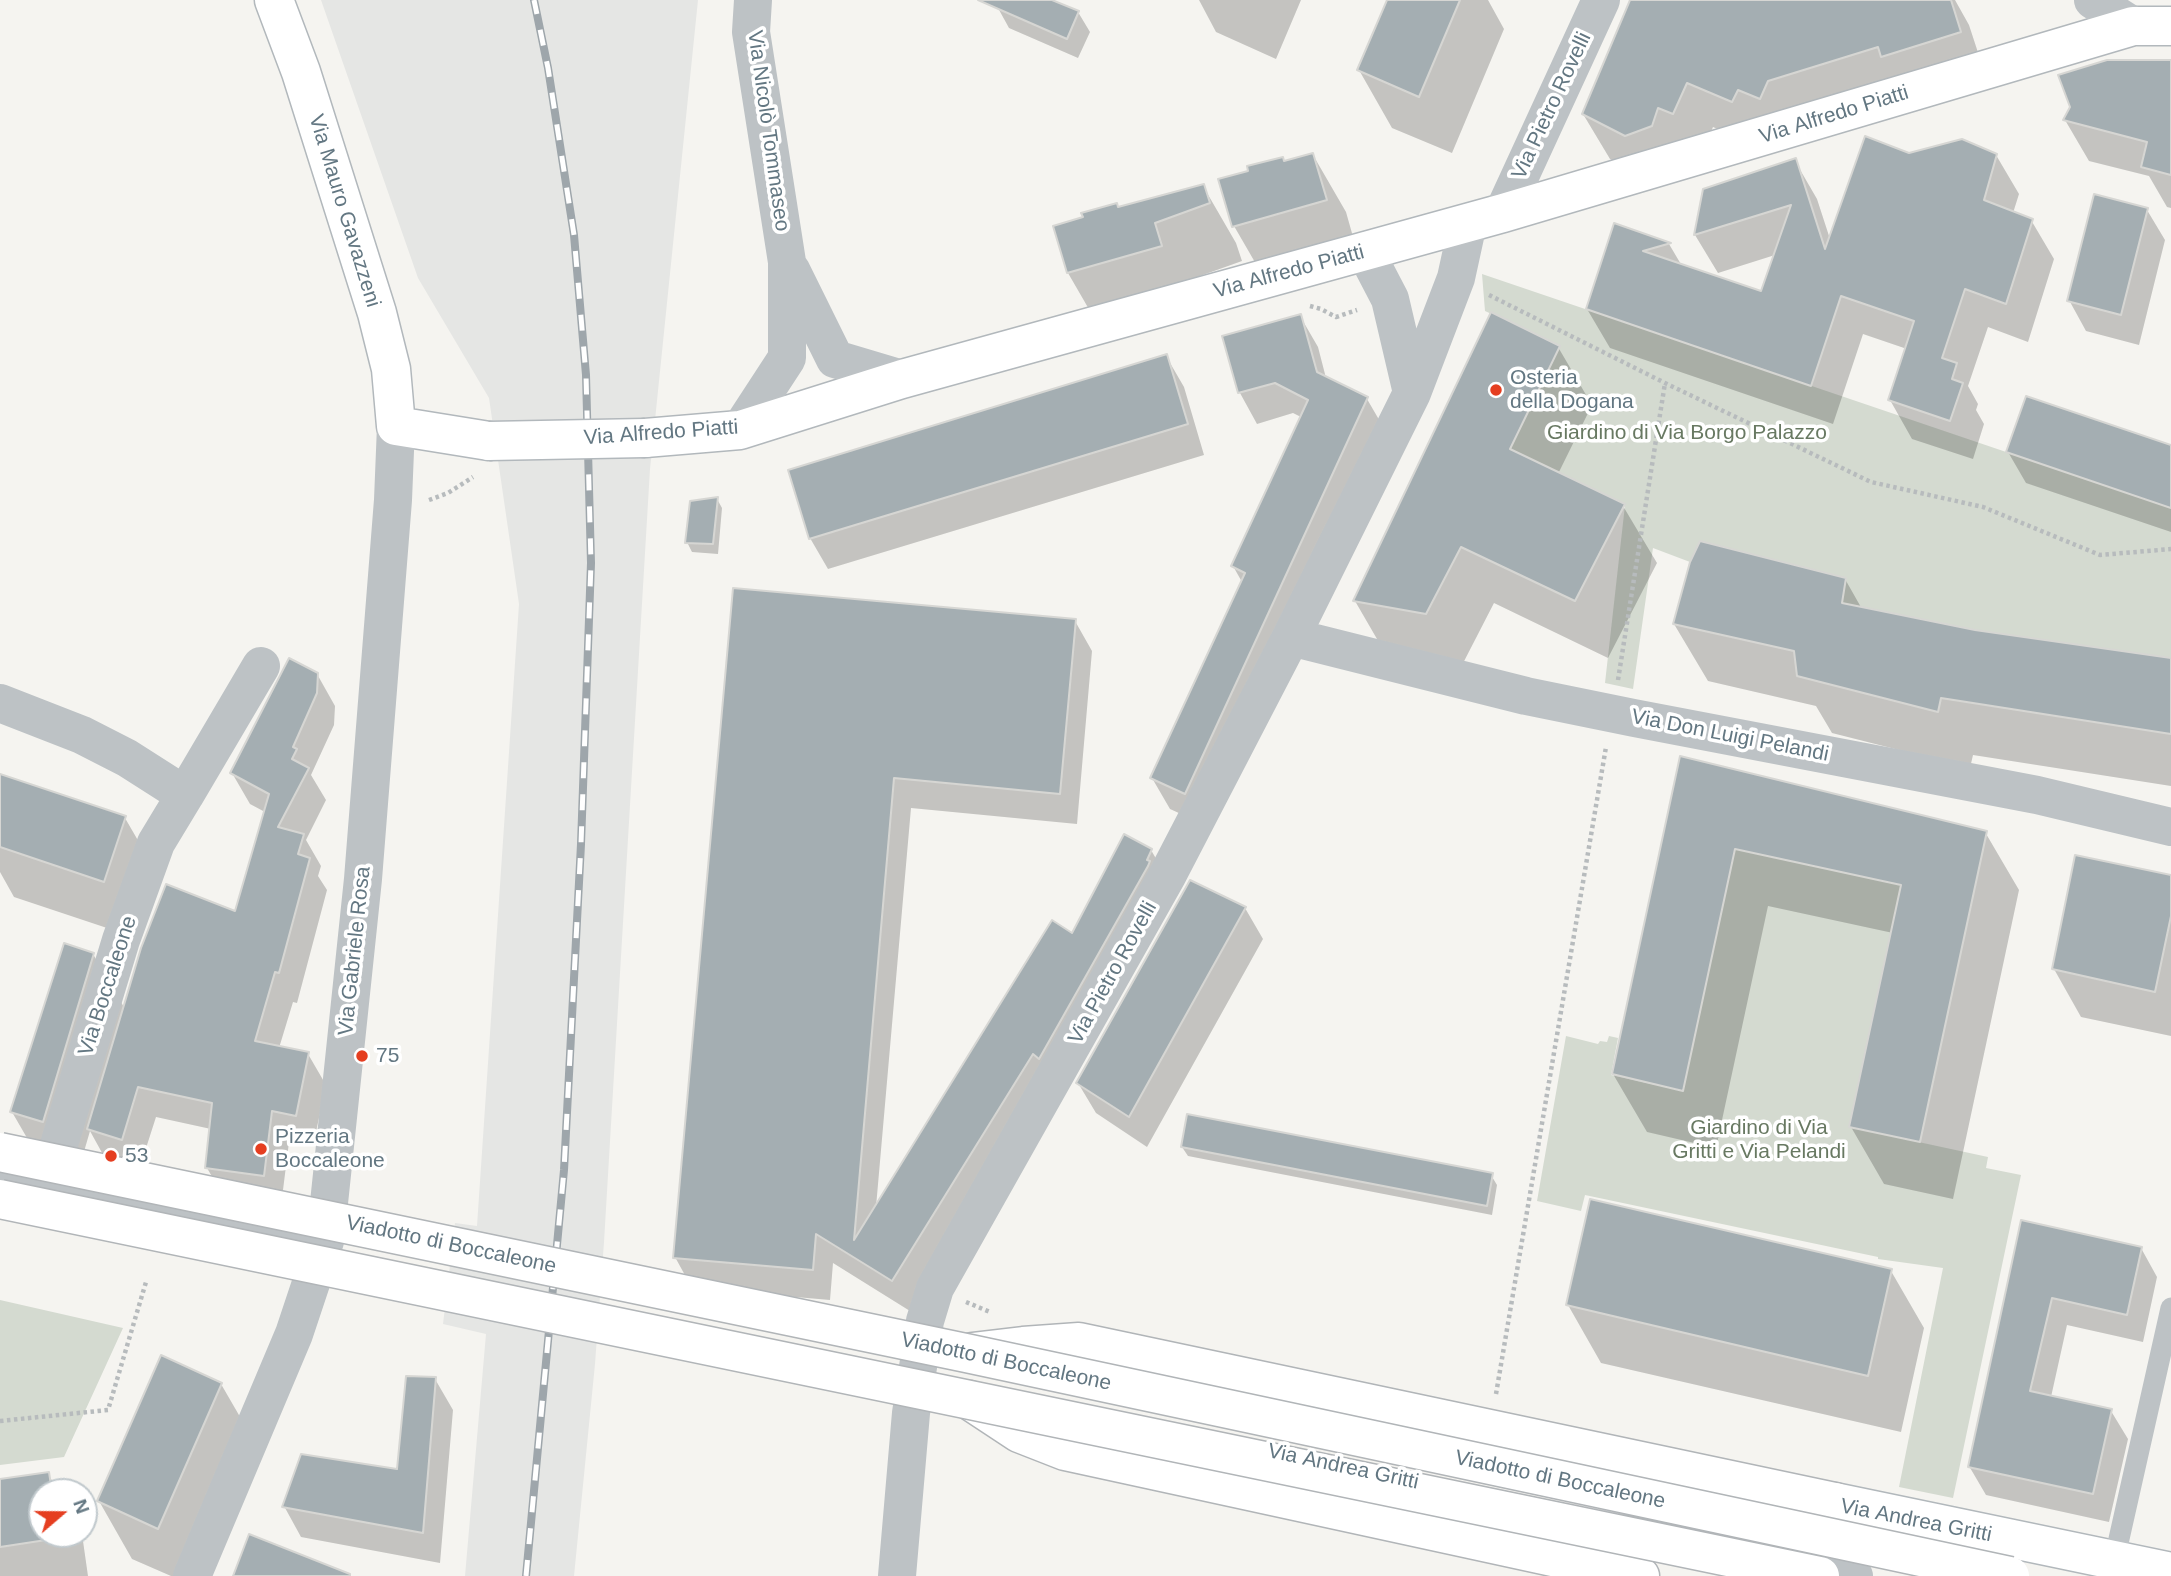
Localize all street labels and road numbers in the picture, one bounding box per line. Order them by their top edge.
street label: Via Pietro Rovelli [1507,28,1597,184]
street label: Via Nicolò Tommaseo [741,29,795,233]
street label: Via Alfredo Piatti [1756,80,1912,150]
street label: Via Mauro Gavazzeni [303,112,385,310]
street label: Via Alfredo Piatti [1211,240,1367,304]
street label: Via Alfredo Piatti [583,415,739,451]
street label: Via Don Luigi Pelandi [1629,705,1831,767]
street label: Via Gabriele Rosa [334,865,376,1037]
street label: Via Pietro Rovelli [1063,897,1163,1049]
street label: Via Boccaleone [74,913,142,1059]
street label: Viadotto di Boccaleone [344,1210,558,1280]
street label: Viadotto di Boccaleone [899,1327,1113,1397]
street label: Via Andrea Gritti [1265,1439,1421,1495]
street label: Viadotto di Boccaleone [1453,1445,1667,1515]
street label: Via Andrea Gritti [1838,1494,1994,1548]

